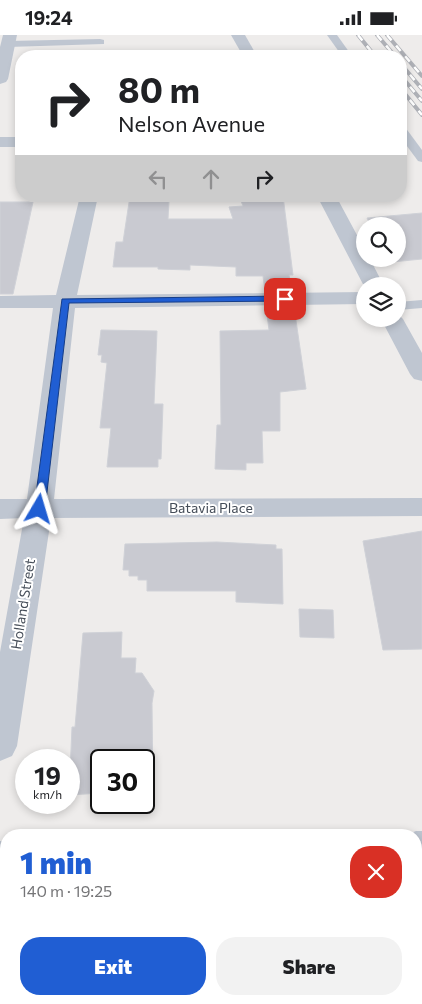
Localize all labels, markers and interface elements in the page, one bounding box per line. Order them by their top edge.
text: 19:24 [25,6,73,29]
text: 80 m [118,67,200,110]
icon: right [35,70,100,135]
text: Nelson Avenue [118,110,265,137]
icon: left [144,165,172,193]
icon: ahead [197,165,225,193]
icon: right [250,165,278,193]
map controls [356,217,406,327]
button: search [356,217,406,267]
button: layers [356,277,406,327]
pin [264,278,306,320]
icon: arrive [271,285,299,313]
position arrow [12,482,64,534]
street label: Batavia Place [169,499,253,516]
street label: Holland Street [7,557,38,651]
speed limit sign: 30 [90,749,155,814]
text: 19 [34,760,61,790]
text: km/h [33,787,62,801]
text: 1 min [20,843,92,880]
button: close [350,846,402,898]
text: 140 m · 19:25 [20,881,112,900]
button: Exit [20,937,206,995]
button: Share [216,937,402,995]

